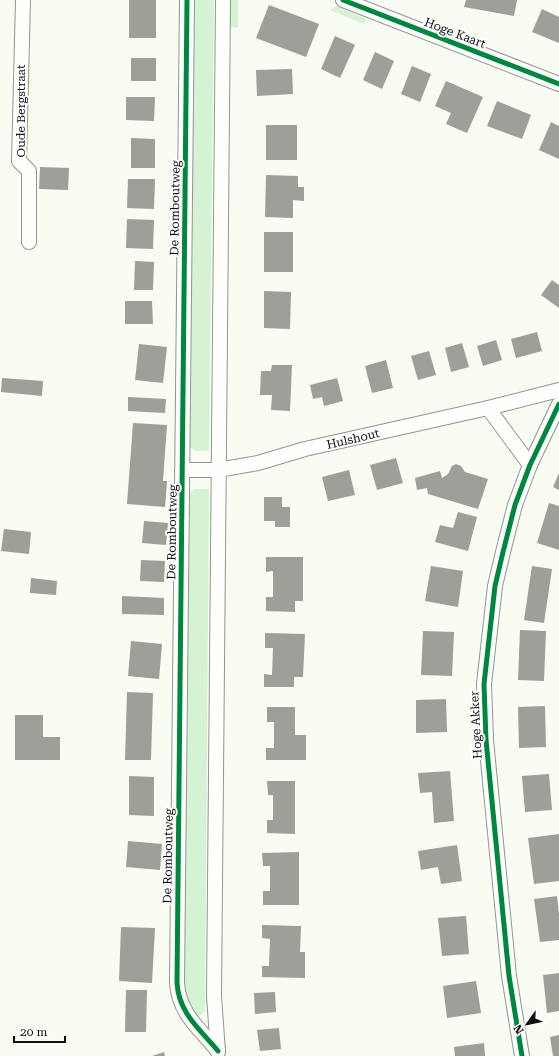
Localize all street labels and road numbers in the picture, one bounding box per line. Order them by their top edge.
street label: Hoge Kaart [422,15,488,51]
street label: Oude Bergstraat [14,64,28,157]
street label: De Romboutweg [167,160,183,256]
street label: Hulshout [325,426,381,452]
street label: De Romboutweg [164,484,180,580]
street label: Hoge Akker [467,691,485,759]
street label: De Romboutweg [160,808,176,904]

